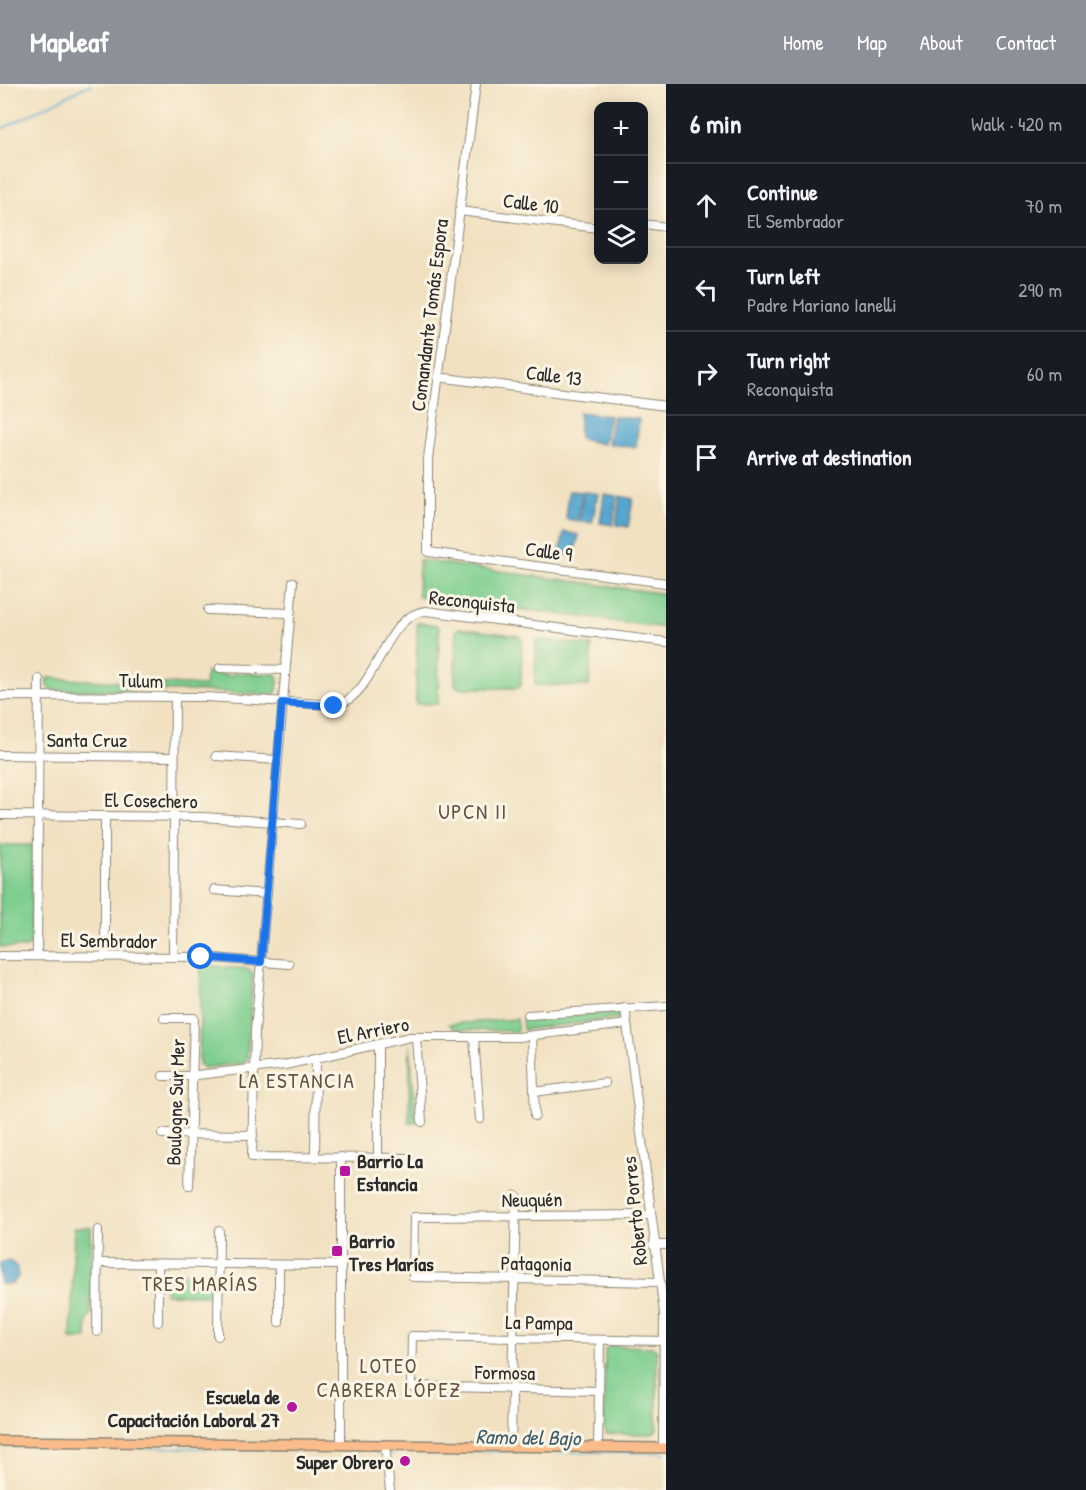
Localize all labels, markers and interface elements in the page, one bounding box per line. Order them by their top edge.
text: Mapleaf [30,23,109,61]
text: Home [783,28,824,57]
text: Map [857,28,887,57]
text: About [920,28,963,57]
text: Contact [996,28,1056,57]
map controls [594,102,648,264]
button: + [594,102,648,156]
text: 6 min [690,106,742,141]
text: Walk · 420 m [971,110,1062,137]
button: − [594,156,648,210]
text: Continue [747,177,818,207]
street label: Calle 10 [501,186,561,220]
icon: ahead [690,189,723,222]
text: 70 m [1025,192,1062,219]
text: El Sembrador [747,207,844,234]
button: layers [594,210,648,264]
street label: Comandante Tomás Espora [404,217,454,413]
text: Turn left [747,261,820,291]
icon: left [690,273,723,306]
text: 290 m [1018,276,1062,303]
text: Padre Mariano Ianelli [747,291,897,318]
text: Turn right [747,345,830,375]
icon: right [690,357,723,390]
street label: Calle 13 [524,358,584,392]
text: 60 m [1027,360,1062,387]
text: Reconquista [747,375,833,402]
icon: arrive [690,441,723,474]
text: Arrive at destination [747,442,912,472]
street label: Calle 9 [524,534,574,568]
street label: Reconquista [428,583,516,619]
street label: Tulum [119,666,163,694]
route end [320,692,346,718]
street label: Santa Cruz [47,726,128,753]
street label: El Cosechero [104,786,198,814]
district label: UPCN II [438,797,508,826]
street label: El Sembrador [60,926,158,954]
route start [187,943,213,969]
street label: El Arriero [335,1010,411,1050]
street label: Boulogne Sur Mer [159,1038,191,1166]
district label: LA ESTANCIA [239,1066,355,1095]
place label: Barrio La Estancia [357,1147,423,1197]
street label: Roberto Porres [615,1155,653,1267]
marker: Barrio La Estancia [338,1164,352,1178]
street label: Neuquén [501,1185,563,1213]
place label: Barrio Tres Marías [348,1227,434,1277]
marker: Barrio Tres Marías [330,1244,344,1258]
street label: Patagonia [501,1249,572,1277]
district label: TRES MARÍAS [142,1269,258,1298]
street label: La Pampa [505,1308,573,1336]
district label: LOTEO CABRERA LÓPEZ [317,1351,461,1404]
street label: Formosa [474,1358,536,1386]
place label: Escuela de Capacitación Laboral 27 [108,1383,280,1434]
marker: Escuela de Capacitación Laboral 27 [285,1400,299,1414]
water label: Ramo del Bajo [475,1422,582,1452]
place label: Super Obrero [296,1448,393,1476]
marker: Super Obrero [398,1454,412,1468]

